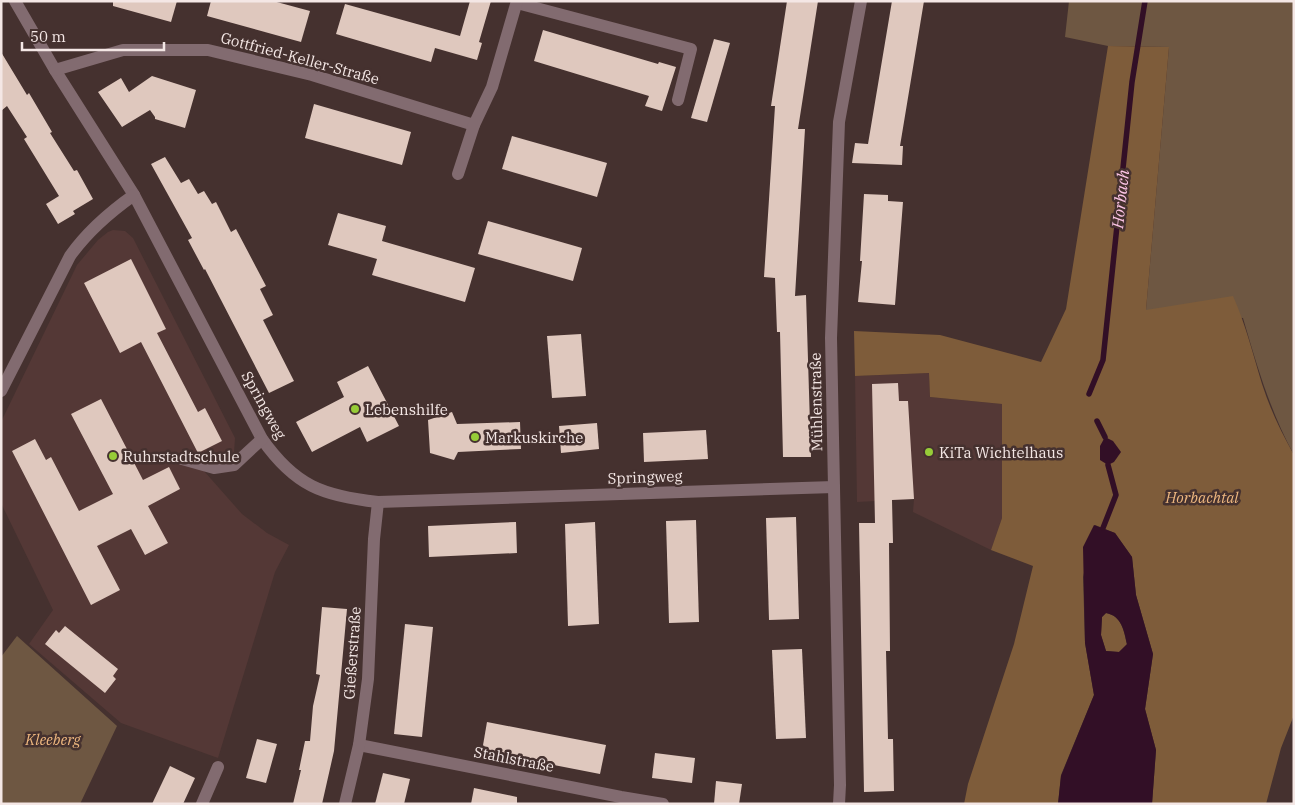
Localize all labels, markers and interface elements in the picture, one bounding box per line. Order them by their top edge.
scale bar [22,20,165,52]
text: 50 m [30,27,66,46]
street label: Gottfried-Keller-Straße [219,28,381,88]
water label: Horbach [1107,168,1133,230]
street label: Mühlenstraße [806,352,826,452]
street label: Springweg [238,368,290,442]
place label: Lebenshilfe [365,400,448,419]
marker: Lebenshilfe [349,403,361,415]
place label: Markuskirche [485,428,583,447]
marker: Markuskirche [469,431,481,443]
place label: KiTa Wichtelhaus [939,443,1063,462]
marker: KiTa Wichtelhaus [923,446,935,458]
place label: Ruhrstadtschule [123,447,240,466]
marker: Ruhrstadtschule [107,450,119,462]
street label: Springweg [607,466,683,488]
park label: Horbachtal [1164,488,1239,507]
street label: Gießerstraße [339,606,365,700]
park label: Kleeberg [24,730,82,749]
street label: Stahlstraße [472,742,556,776]

